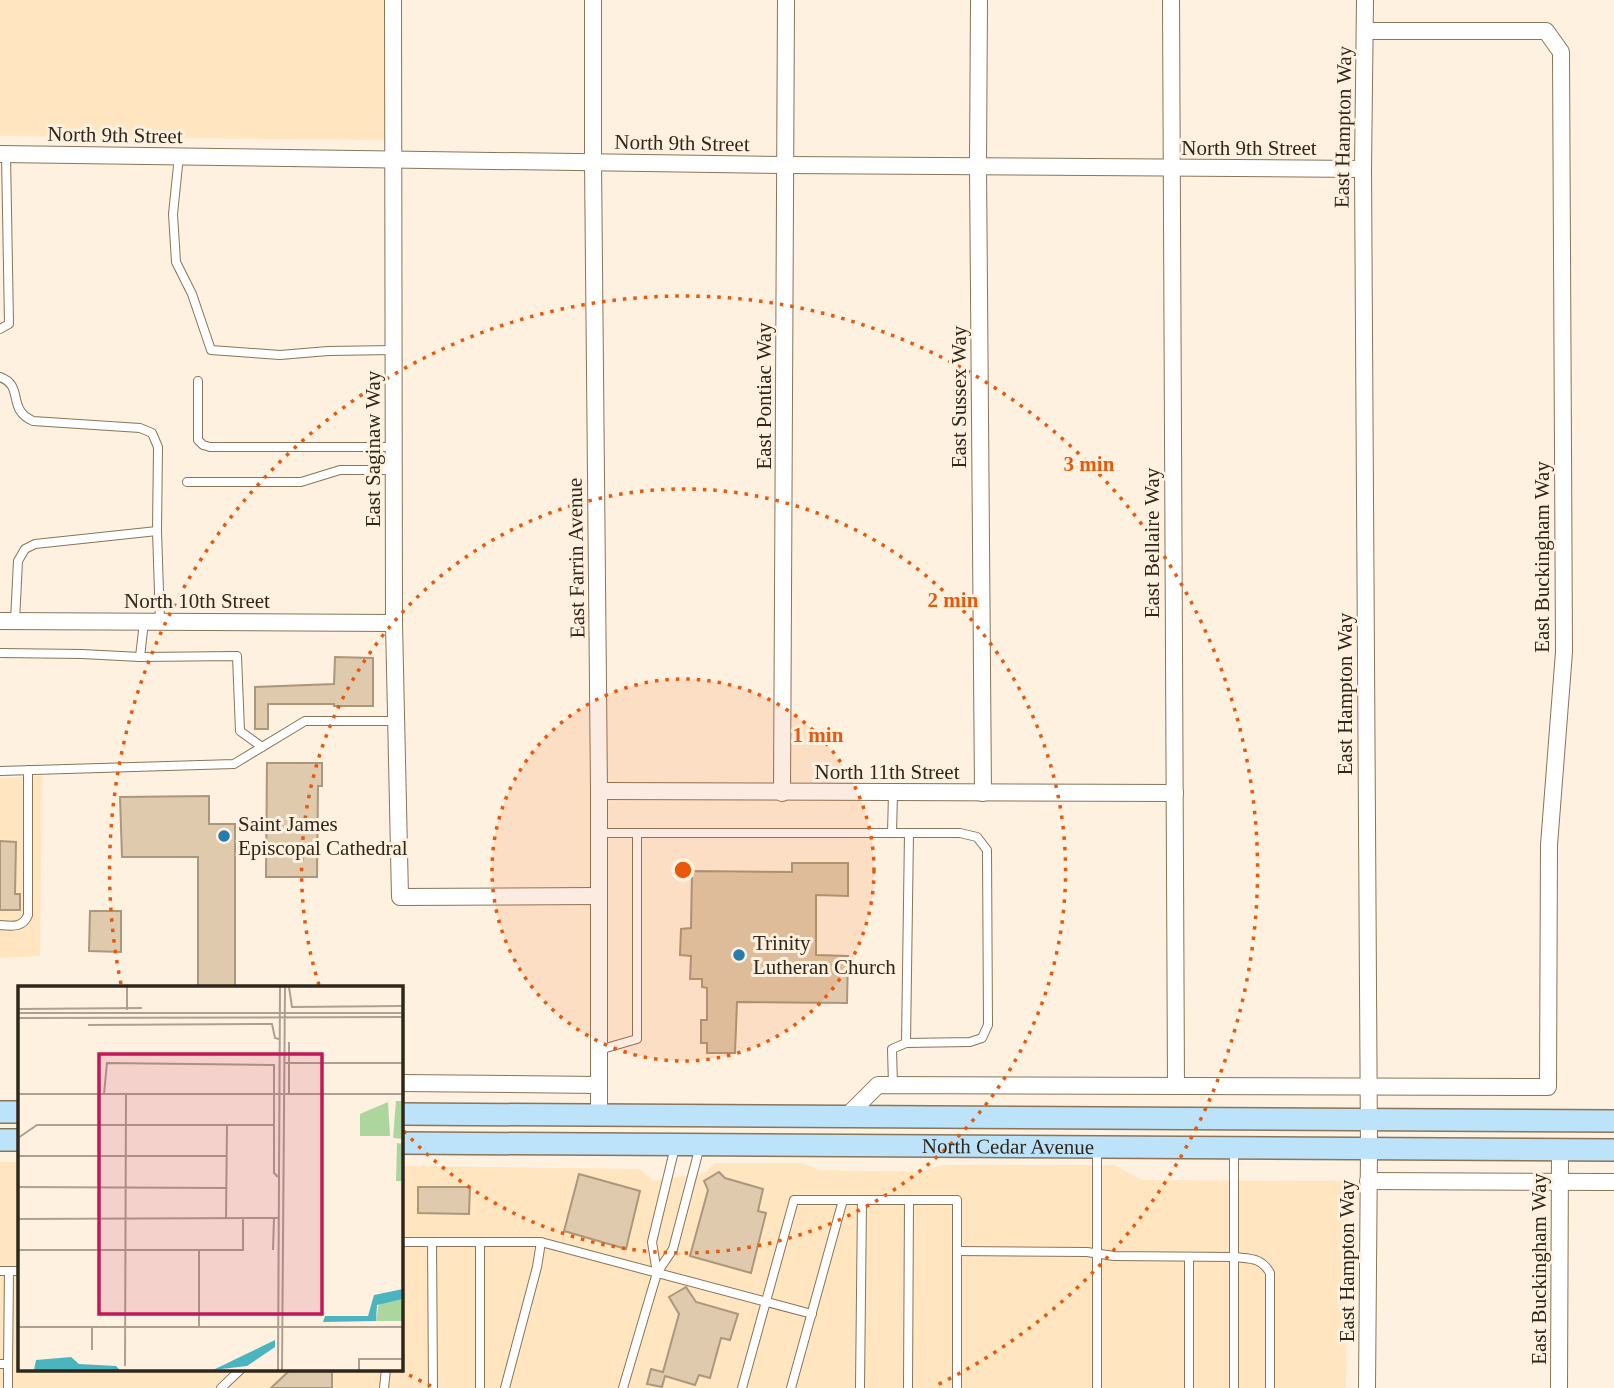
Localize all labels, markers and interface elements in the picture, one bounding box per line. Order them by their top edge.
street label: East Hampton Way [1330,45,1356,208]
street label: North 9th Street [47,122,183,148]
street label: North 9th Street [614,130,750,156]
street label: North 9th Street [1181,136,1317,160]
street label: East Pontiac Way [752,322,776,470]
street label: East Sussex Way [947,325,971,468]
street label: East Saginaw Way [361,370,385,527]
text: 3 min [1064,452,1115,476]
street label: East Buckingham Way [1530,461,1554,653]
street label: East Bellaire Way [1140,467,1164,618]
street label: East Farrin Avenue [563,478,589,638]
text: 2 min [928,588,979,612]
street label: North 10th Street [124,589,270,613]
street label: East Hampton Way [1333,612,1357,775]
text: 1 min [793,723,844,747]
street label: North 11th Street [814,760,960,784]
place label: Saint James Episcopal Cathedral [238,812,408,860]
marker: Saint James Episcopal Cathedral [216,828,232,844]
centre of rings [671,858,695,882]
place label: Trinity Lutheran Church [753,931,896,979]
marker: Trinity Lutheran Church [731,947,747,963]
inset map [18,986,402,1370]
street label: North Cedar Avenue [922,1134,1094,1159]
street label: East Buckingham Way [1527,1173,1551,1365]
street label: East Hampton Way [1335,1179,1359,1342]

